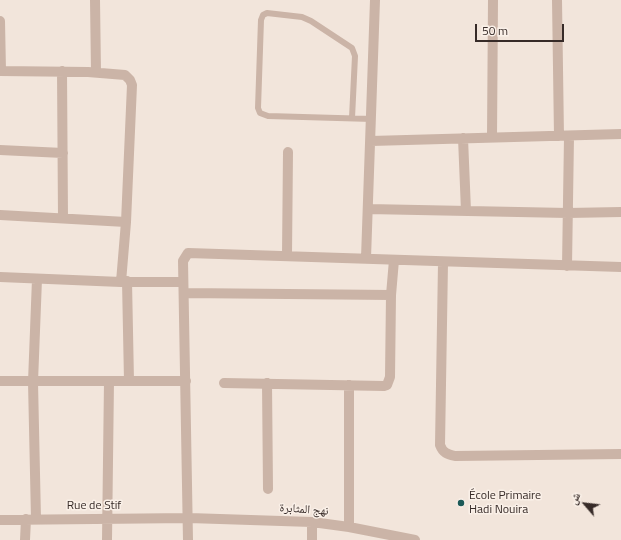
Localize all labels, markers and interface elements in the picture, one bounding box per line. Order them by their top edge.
scale bar [477,16,566,42]
text: 50 m [482,21,508,40]
north arrow [565,484,605,524]
place label: École Primaire Hadi Nouira [469,489,541,517]
text: ش [565,489,584,507]
marker: École Primaire Hadi Nouira [456,498,466,508]
street label: Rue de Stif [67,499,121,513]
street label: نهج المثابرة [279,501,329,519]

